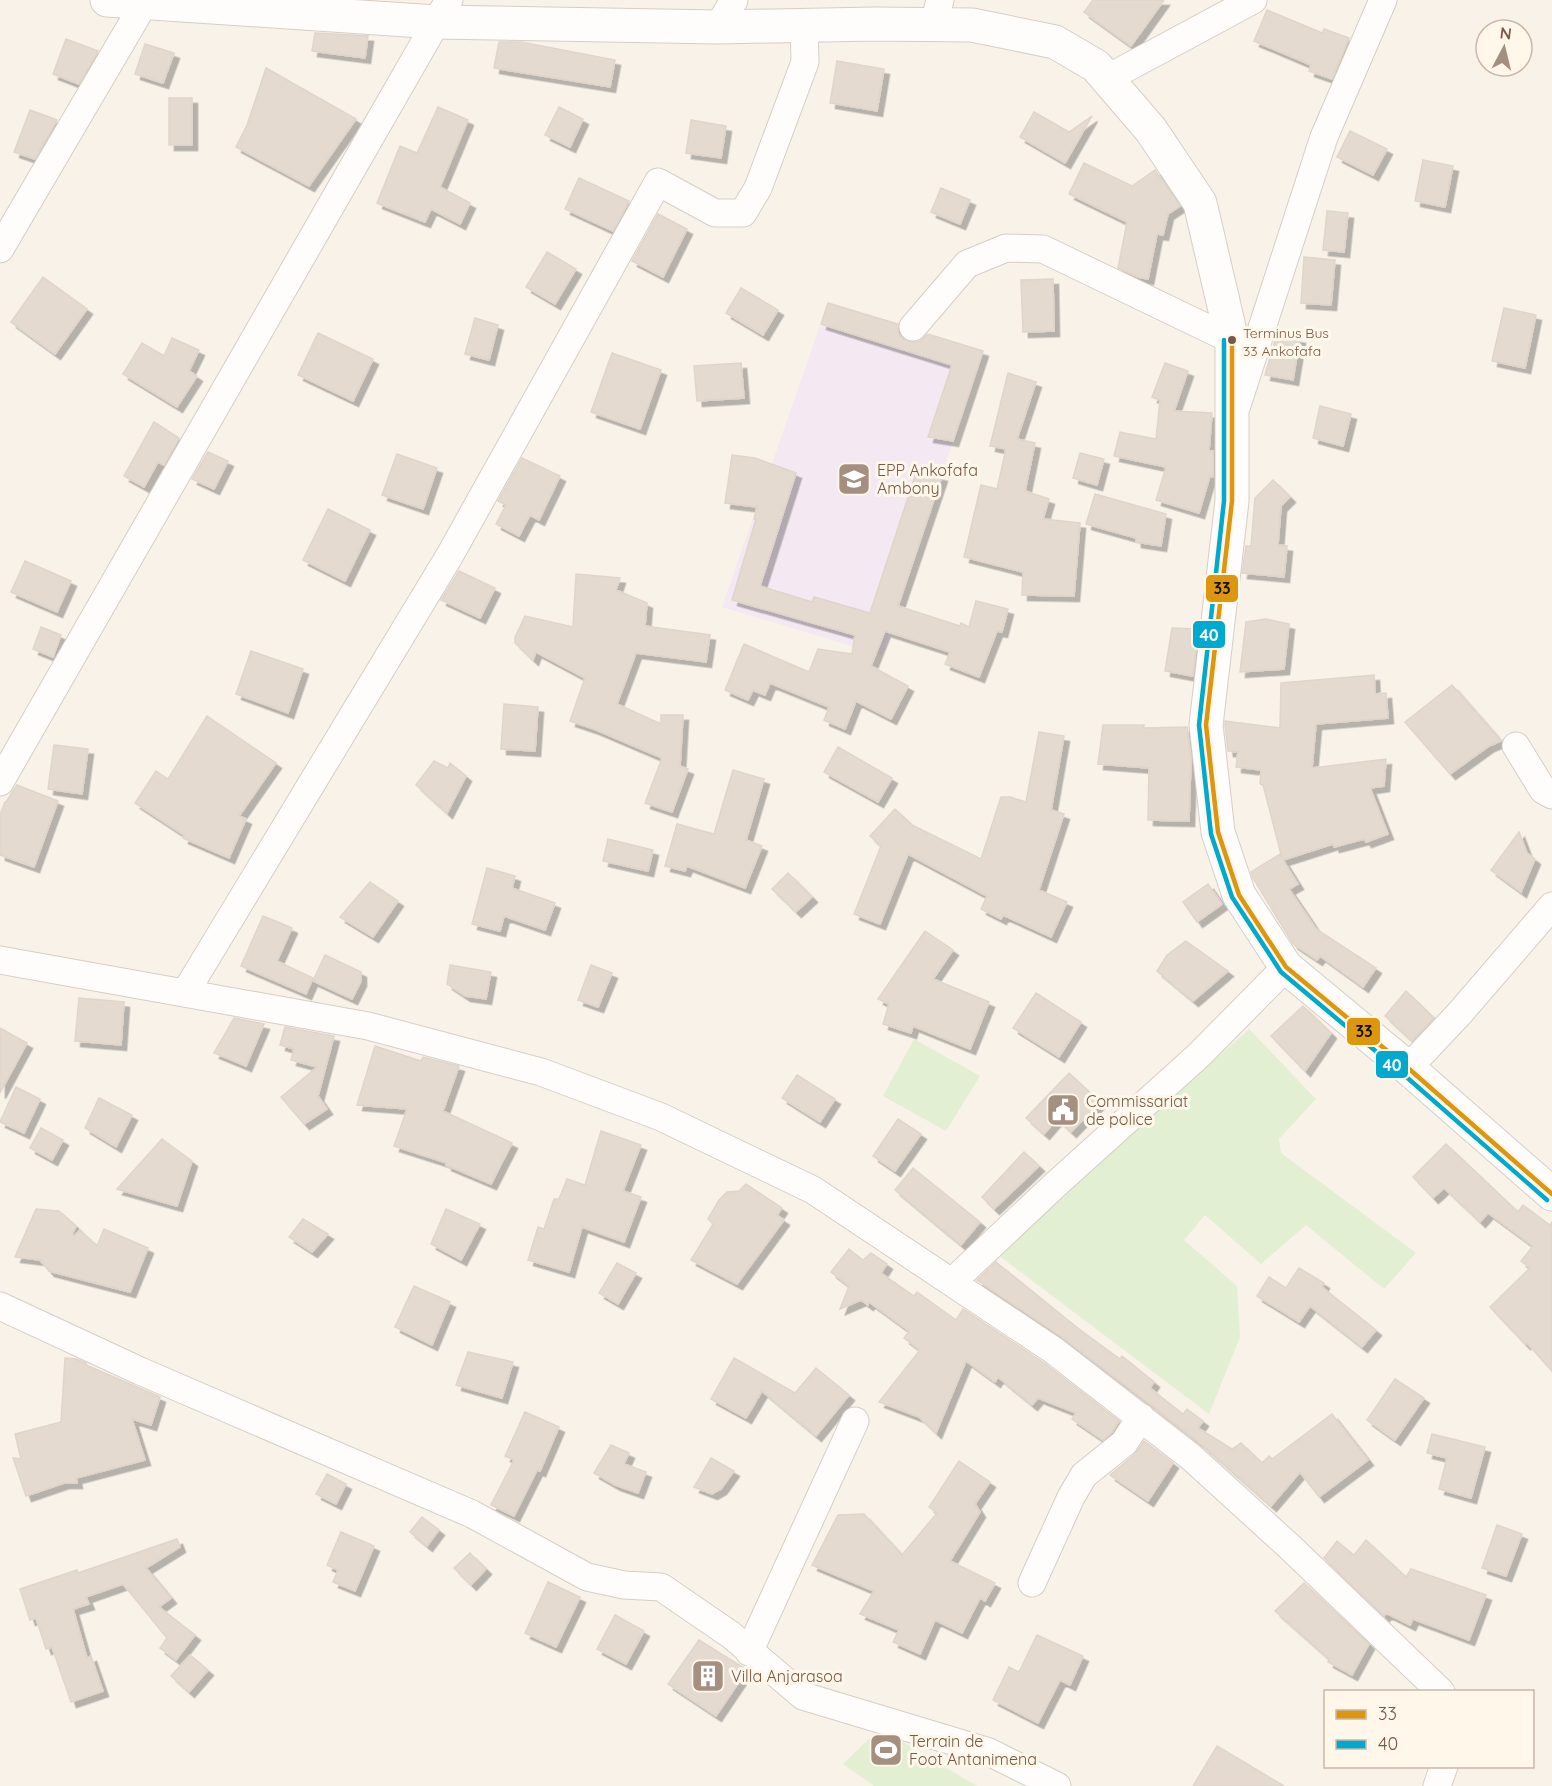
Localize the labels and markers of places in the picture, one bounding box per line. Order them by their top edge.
place label: Terminus Bus 33 Ankofafa [1243,324,1329,360]
marker: Terminus Bus 33 Ankofafa [1226,334,1238,346]
place label: EPP Ankofafa Ambony [877,460,978,498]
school or university icon: EPP Ankofafa Ambony [836,461,872,497]
place label: Commissariat de police [1086,1091,1188,1129]
public building icon: Commissariat de police [1045,1092,1081,1128]
building icon: Villa Anjarasoa [690,1658,726,1694]
place label: Villa Anjarasoa [731,1666,843,1686]
place label: Terrain de Foot Antanimena [909,1731,1037,1769]
sports icon: Terrain de Foot Antanimena [868,1732,904,1768]

